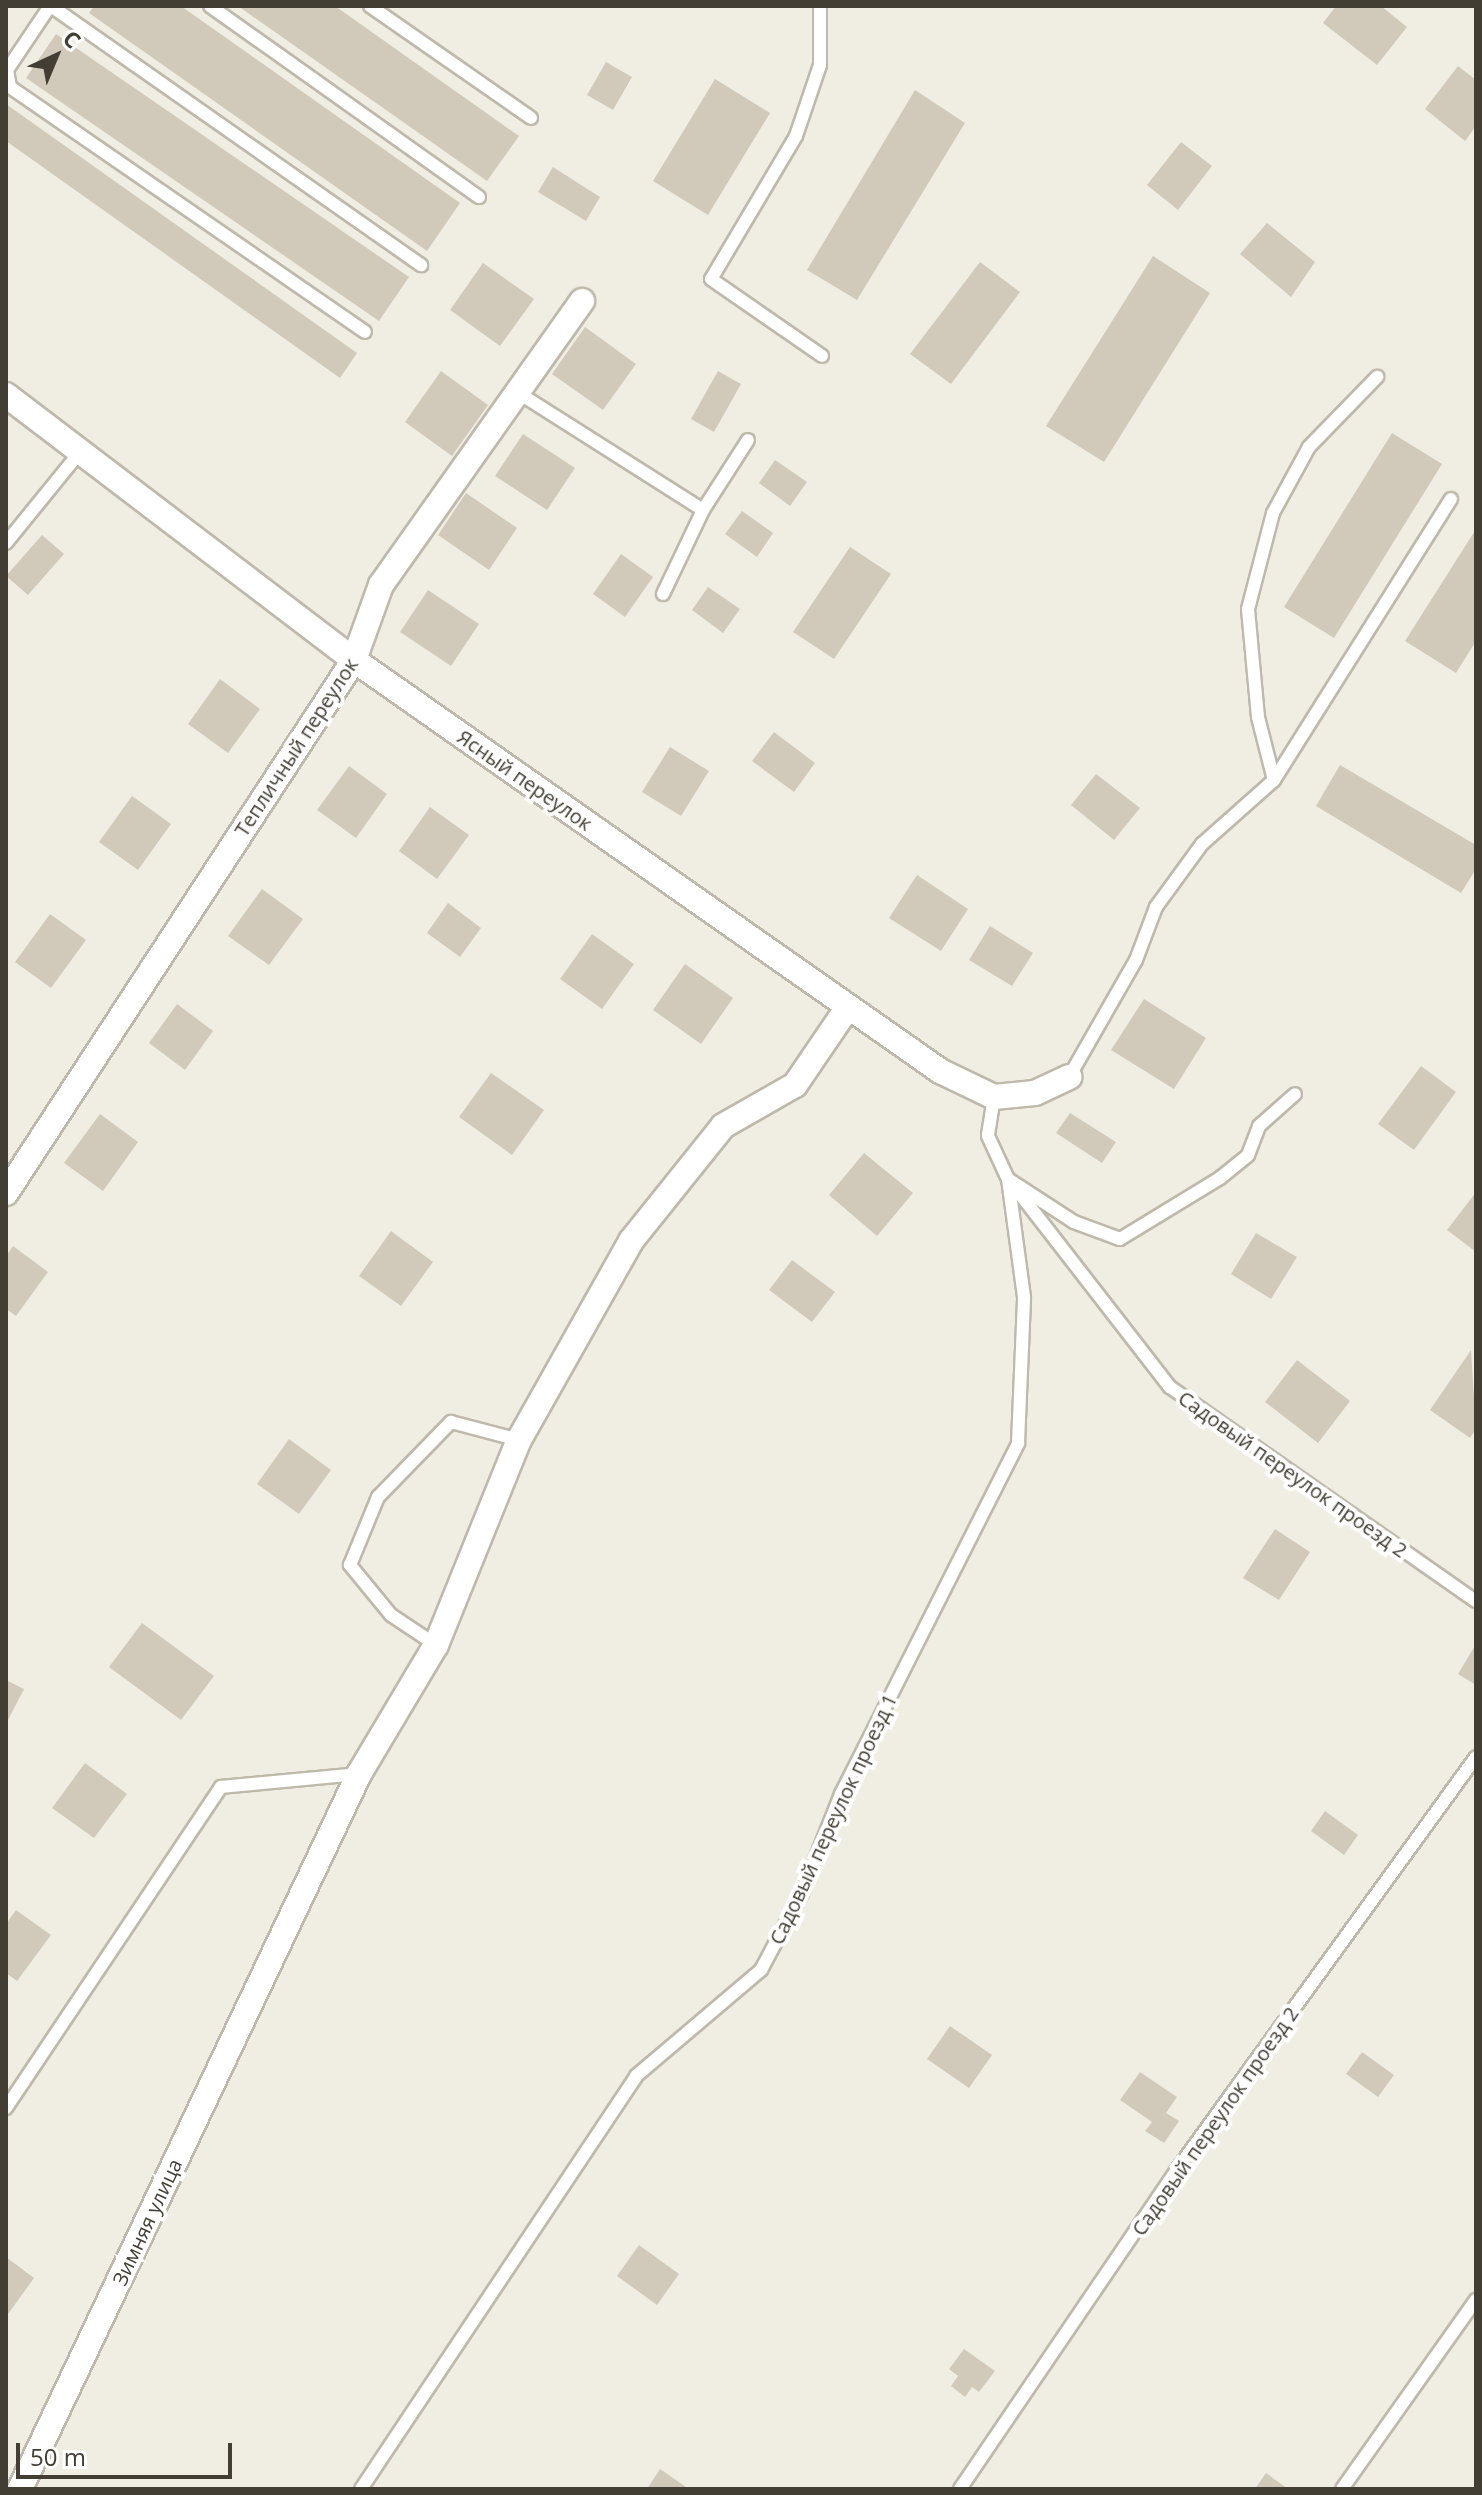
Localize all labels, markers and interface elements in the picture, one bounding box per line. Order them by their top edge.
north arrow [16,16,96,96]
text: С [57,23,88,54]
street label: Тепличный переулок [229,653,363,841]
street label: Ясный переулок [453,725,597,835]
street label: Садовый переулок проезд 2 [1174,1386,1412,1562]
street label: Садовый переулок проезд 1 [764,1690,902,1948]
street label: Садовый переулок проезд 2 [1127,2002,1303,2240]
street label: Зимняя улица [107,2155,187,2289]
scale bar [20,2427,236,2477]
text: 50 m [30,2440,86,2473]

